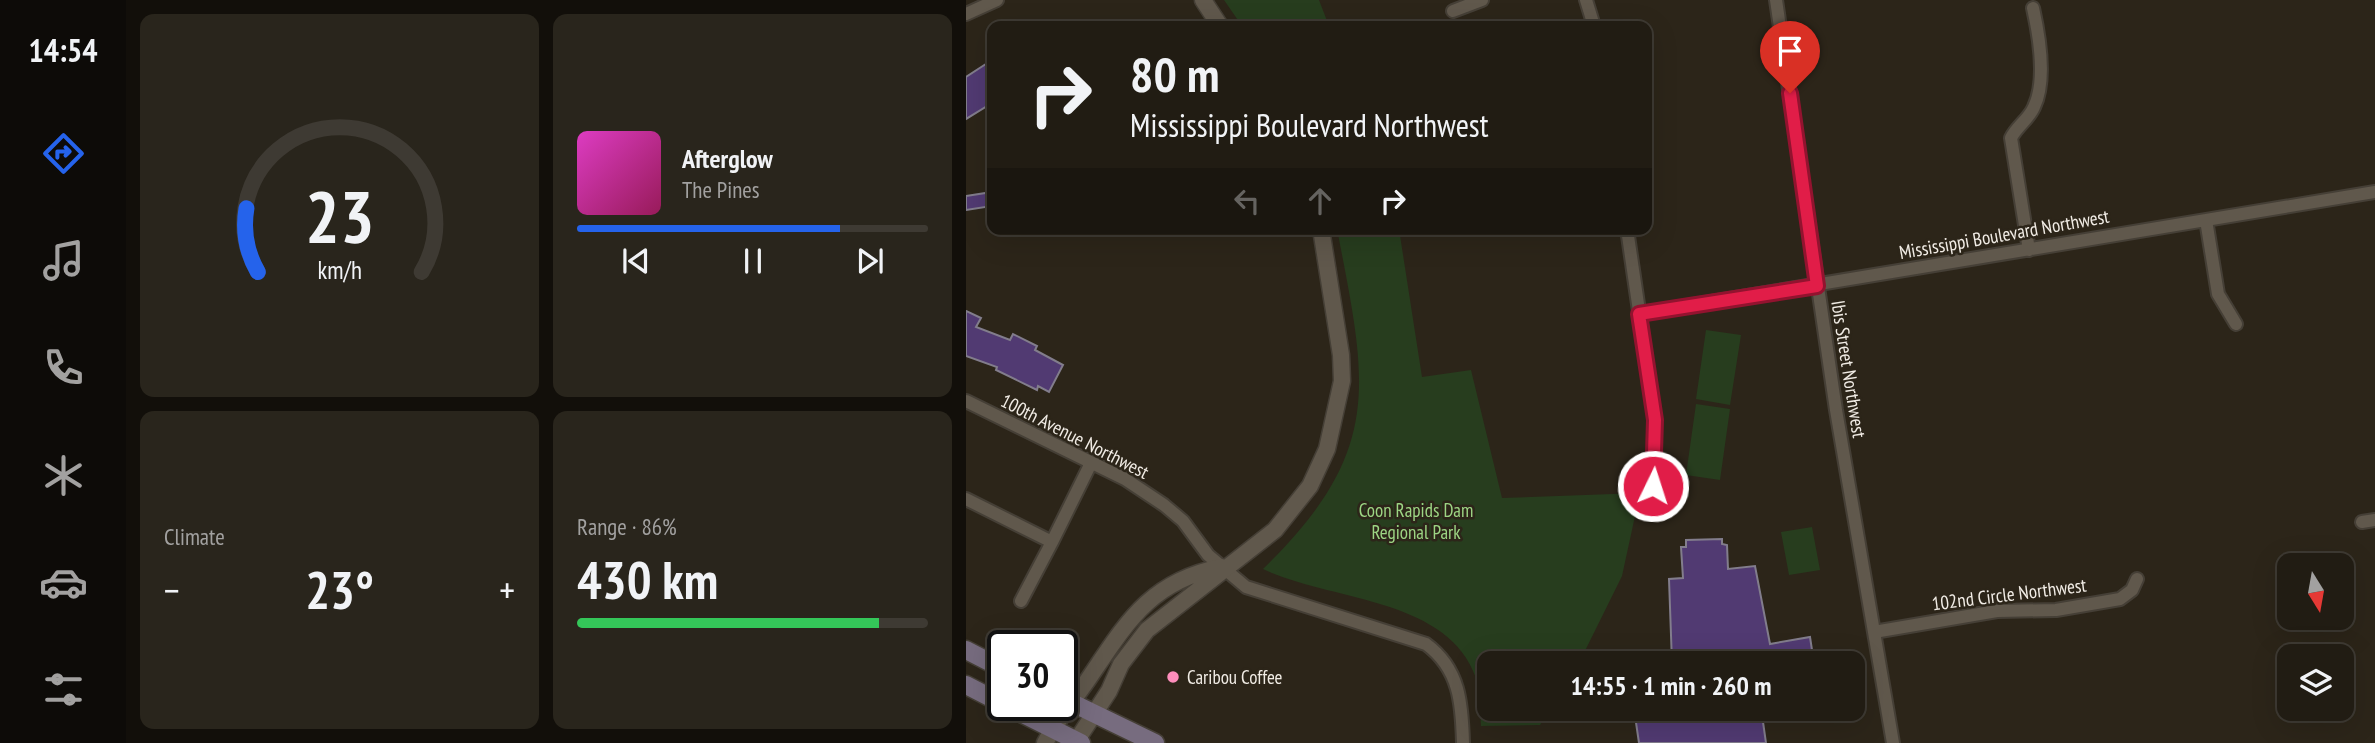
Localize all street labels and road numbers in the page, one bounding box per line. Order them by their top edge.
street label: Mississippi Boulevard Northwest [1897,204,2112,264]
street label: Ibis Street Northwest [1826,299,1872,440]
street label: 100th Avenue Northwest [997,388,1154,484]
street label: 102nd Circle Northwest [1930,573,2088,615]

